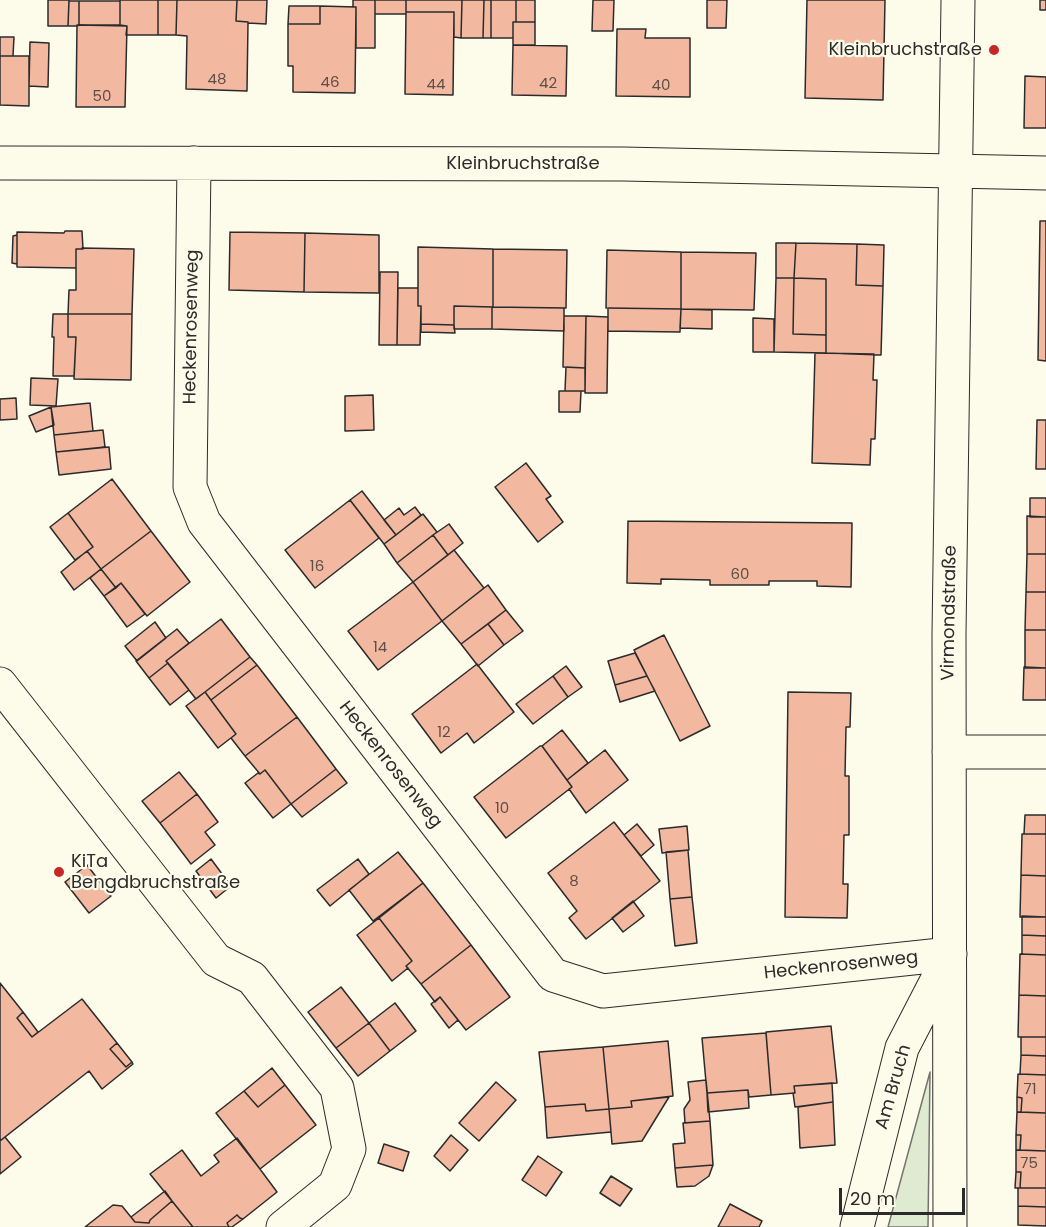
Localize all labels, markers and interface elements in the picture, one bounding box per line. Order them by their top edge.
place label: Kleinbruchstraße [829,39,982,61]
marker: Kleinbruchstraße [987,43,1001,57]
house number: 48 [208,71,226,89]
house number: 46 [321,74,339,92]
house number: 42 [539,75,557,93]
house number: 44 [427,76,445,94]
house number: 40 [652,77,670,95]
house number: 50 [93,88,111,106]
street label: Kleinbruchstraße [446,153,600,175]
street label: Heckenrosenweg [180,249,204,405]
street label: Virmondstraße [938,545,962,681]
house number: 16 [310,558,324,576]
house number: 60 [731,566,749,584]
house number: 14 [373,639,387,657]
street label: Heckenrosenweg [334,697,446,833]
house number: 12 [437,724,451,742]
house number: 10 [495,800,509,818]
place label: KiTa Bengdbruchstraße [71,851,240,894]
marker: KiTa Bengdbruchstraße [52,865,66,879]
house number: 8 [569,873,579,891]
street label: Heckenrosenweg [763,947,919,985]
street label: Am Bruch [872,1042,916,1132]
house number: 71 [1024,1081,1036,1099]
house number: 75 [1020,1155,1038,1173]
scale bar [842,1176,968,1214]
text: 20 m [850,1186,895,1211]

